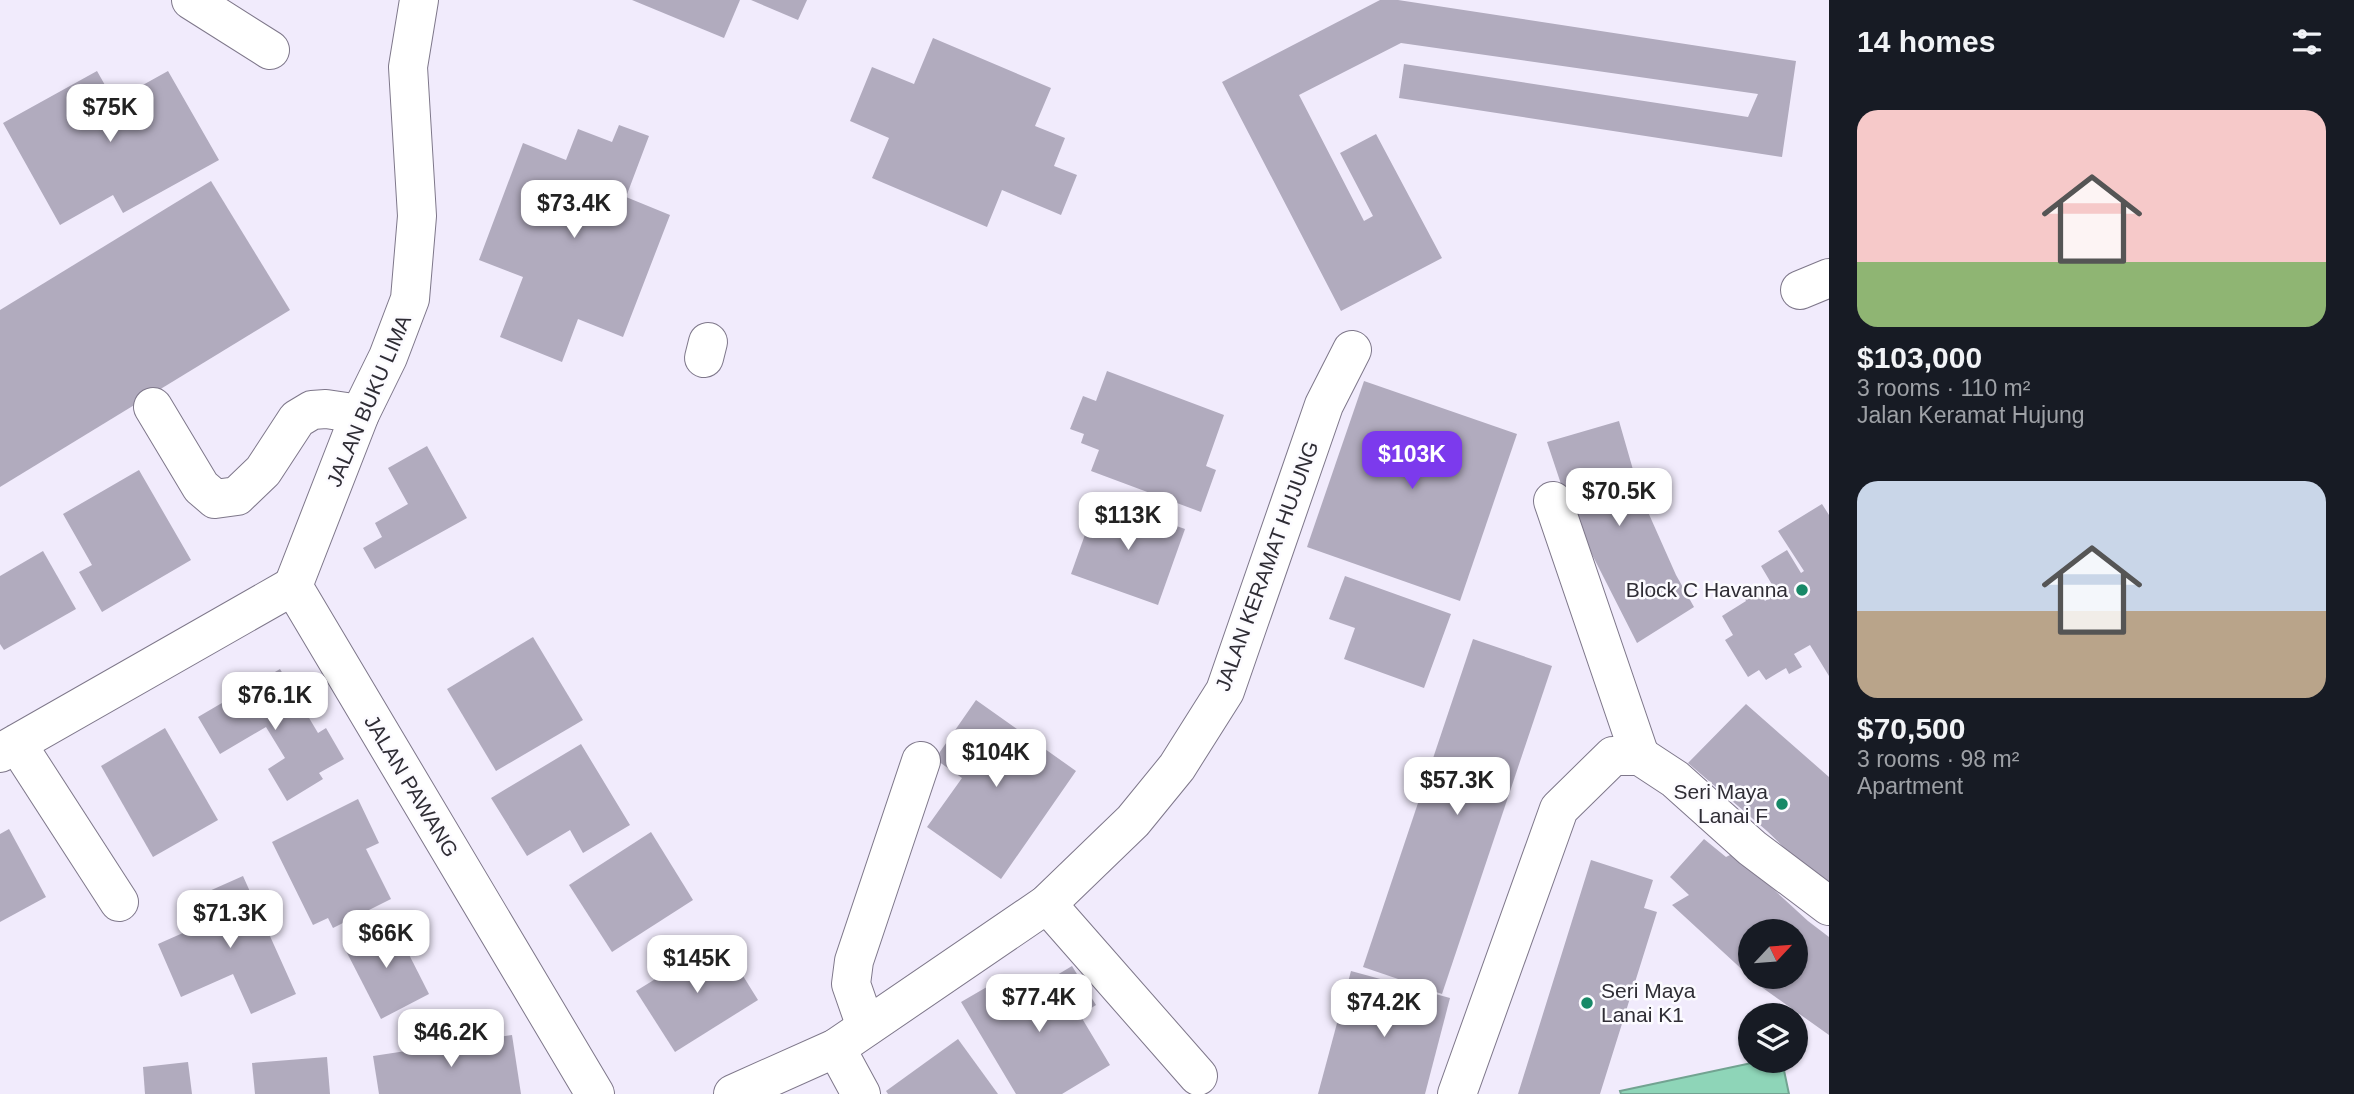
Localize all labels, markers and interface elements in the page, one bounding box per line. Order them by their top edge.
icon: filters [2288,23,2326,61]
text: 14 homes [1857,25,1995,58]
pin: $75K [69,85,151,144]
text: $75K [83,94,137,120]
icon: home [2029,156,2155,282]
pin: $73.4K [517,180,631,240]
text: $73.4K [537,190,611,216]
street label: JALAN BUKU LIMA [322,311,415,490]
text: $103,000 [1857,341,1982,374]
text: 3 rooms · 110 m² [1857,375,2030,401]
text: Jalan Keramat Hujung [1857,402,2085,428]
pin: $103K [1363,432,1461,491]
street label: JALAN KERAMAT HUJUNG [1211,438,1323,694]
text: $103K [1378,441,1446,467]
pin: $70.5K [1562,468,1676,528]
text: $70.5K [1582,478,1656,504]
pin: $113K [1079,492,1177,552]
text: $113K [1095,502,1161,528]
icon: home [2029,527,2155,653]
place label: Block C Havanna [1626,578,1788,601]
marker: Block C Havanna [1794,582,1810,598]
pin: $76.1K [218,672,332,732]
text: $76.1K [238,682,312,708]
street label: JALAN PAWANG [360,711,463,861]
text: $70,500 [1857,712,1965,745]
pin: $104K [947,730,1045,789]
text: $104K [962,739,1030,765]
text: 3 rooms · 98 m² [1857,746,2019,772]
pin: $57.3K [1400,758,1514,817]
text: $57.3K [1420,767,1494,793]
text: Apartment [1857,773,1963,799]
place label: Seri Maya Lanai F [1673,780,1768,827]
marker: Seri Maya Lanai F [1774,796,1790,812]
pin: $71.3K [173,890,287,950]
text: $71.3K [193,900,267,926]
pin: $66K [345,911,427,970]
north arrow [1738,919,1808,989]
map controls [1738,919,1808,1073]
text: $66K [359,920,413,946]
pin: $145K [648,936,746,995]
text: $145K [663,945,731,971]
pin: $77.4K [982,974,1096,1034]
pin: $74.2K [1327,979,1441,1039]
place label: Seri Maya Lanai K1 [1601,979,1696,1026]
text: $77.4K [1002,984,1076,1010]
text: $74.2K [1347,989,1421,1015]
marker: Seri Maya Lanai K1 [1579,995,1595,1011]
button: layers [1738,1003,1808,1073]
pin: $46.2K [394,1010,508,1069]
text: $46.2K [414,1019,488,1045]

